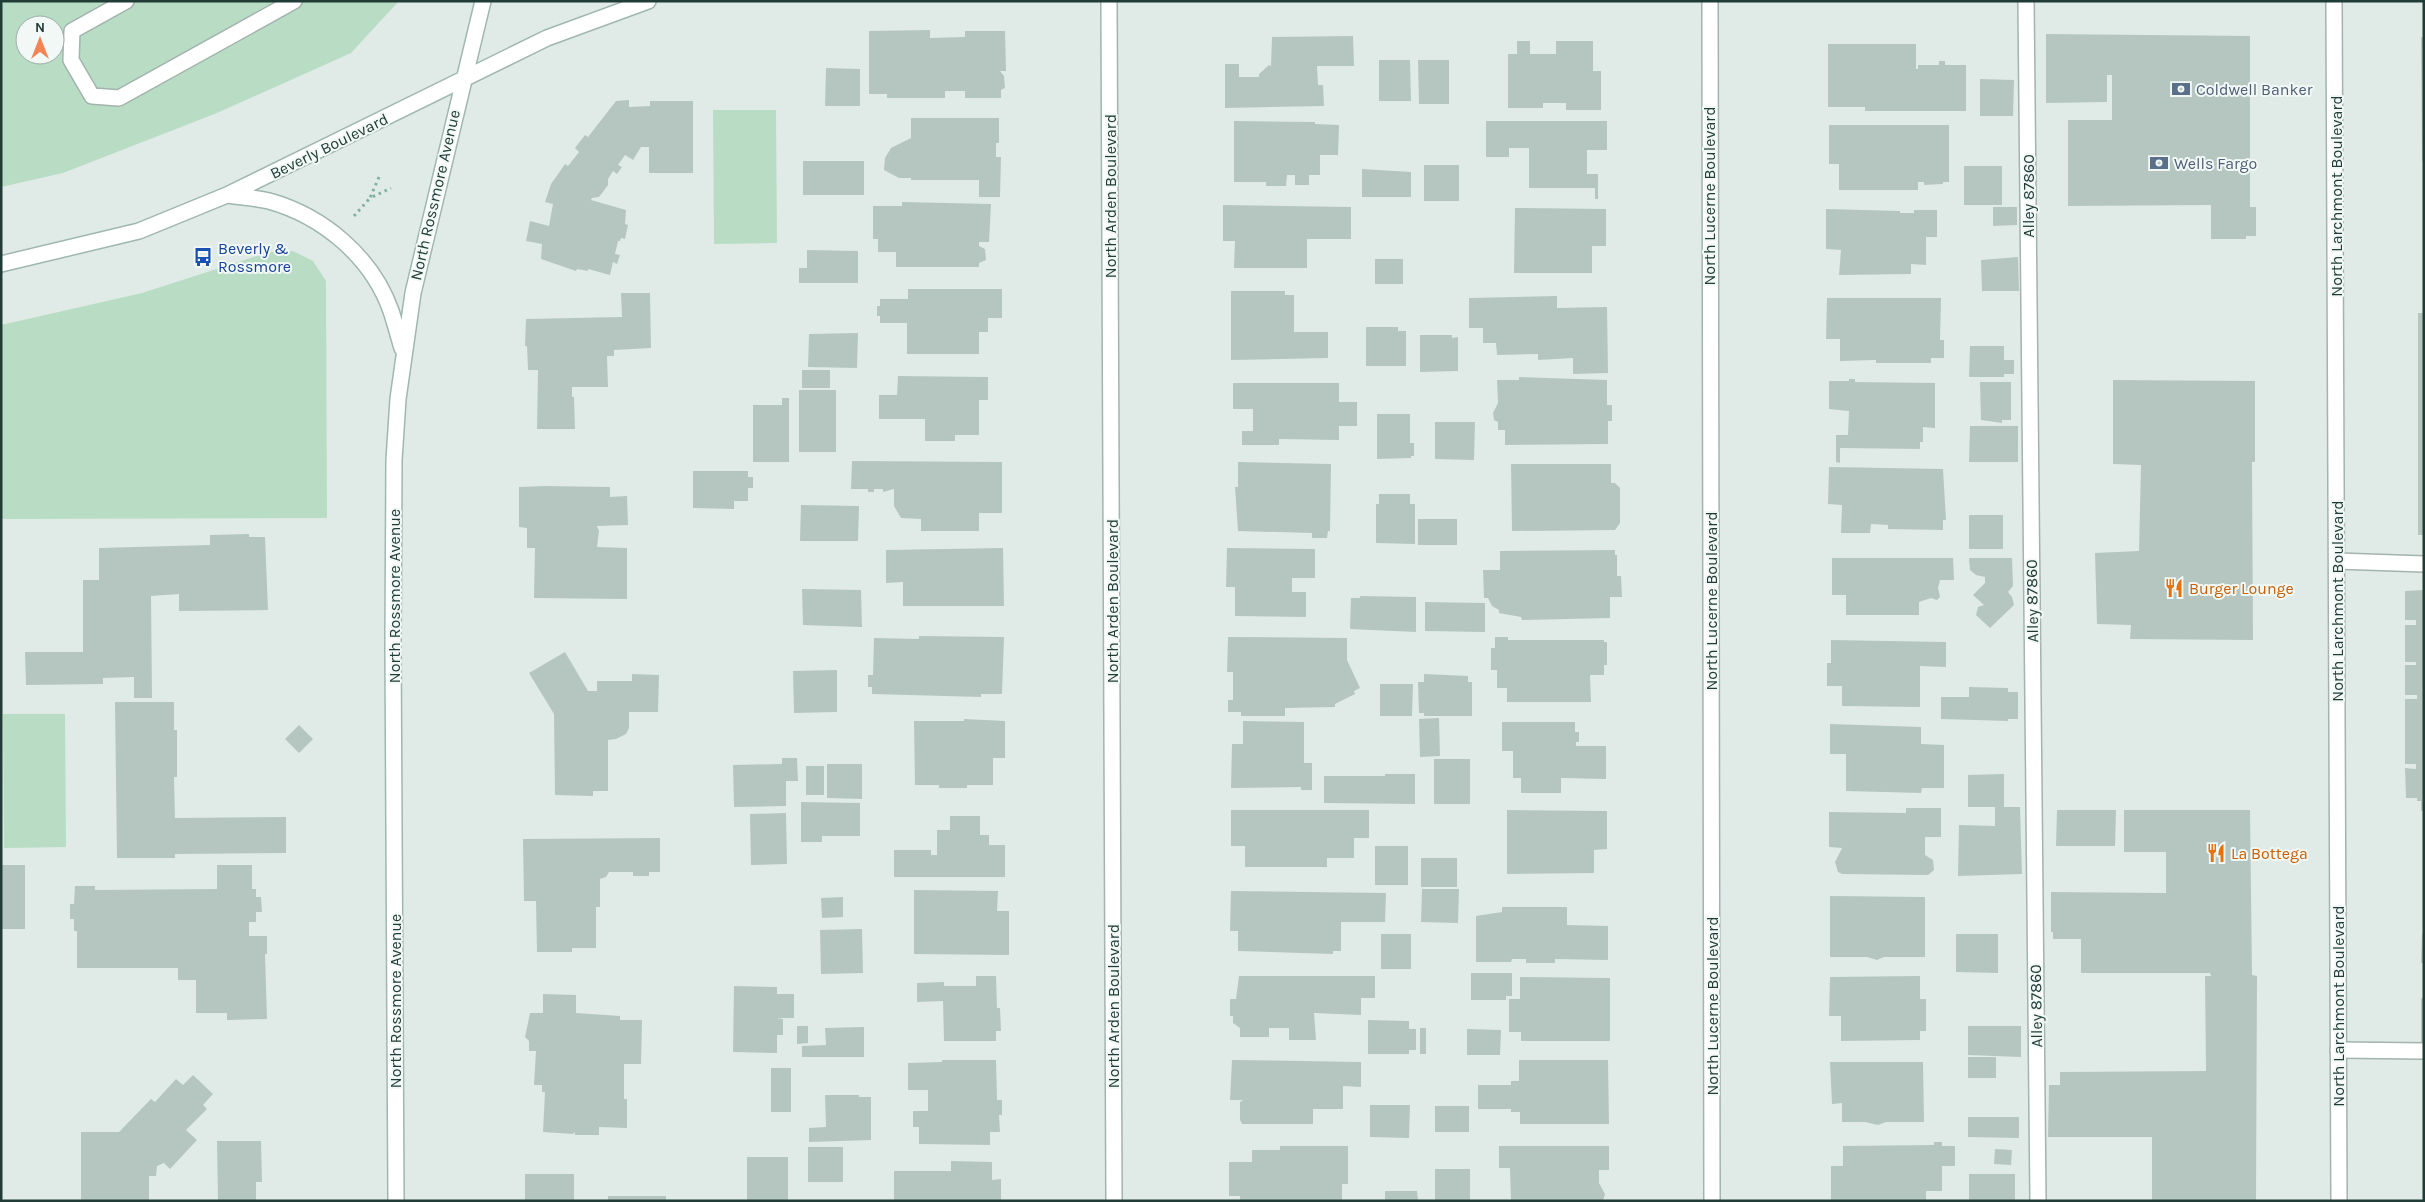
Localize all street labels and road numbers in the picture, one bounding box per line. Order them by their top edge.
street label: North Larchmont Boulevard [2327,95,2346,297]
street label: North Lucerne Boulevard [1700,106,1719,286]
street label: North Rossmore Avenue [406,108,464,282]
street label: Beverly Boulevard [267,109,391,183]
street label: North Arden Boulevard [1101,114,1120,278]
street label: Alley 87860 [2019,154,2038,238]
street label: North Larchmont Boulevard [2328,500,2347,702]
street label: North Rossmore Avenue [385,509,404,683]
street label: North Lucerne Boulevard [1702,511,1721,691]
street label: North Arden Boulevard [1103,519,1122,683]
street label: Alley 87860 [2022,559,2042,643]
street label: North Larchmont Boulevard [2329,905,2348,1107]
street label: North Rossmore Avenue [386,914,405,1088]
street label: North Lucerne Boulevard [1703,916,1722,1096]
street label: North Arden Boulevard [1104,924,1123,1088]
street label: Alley 87860 [2026,964,2046,1048]

